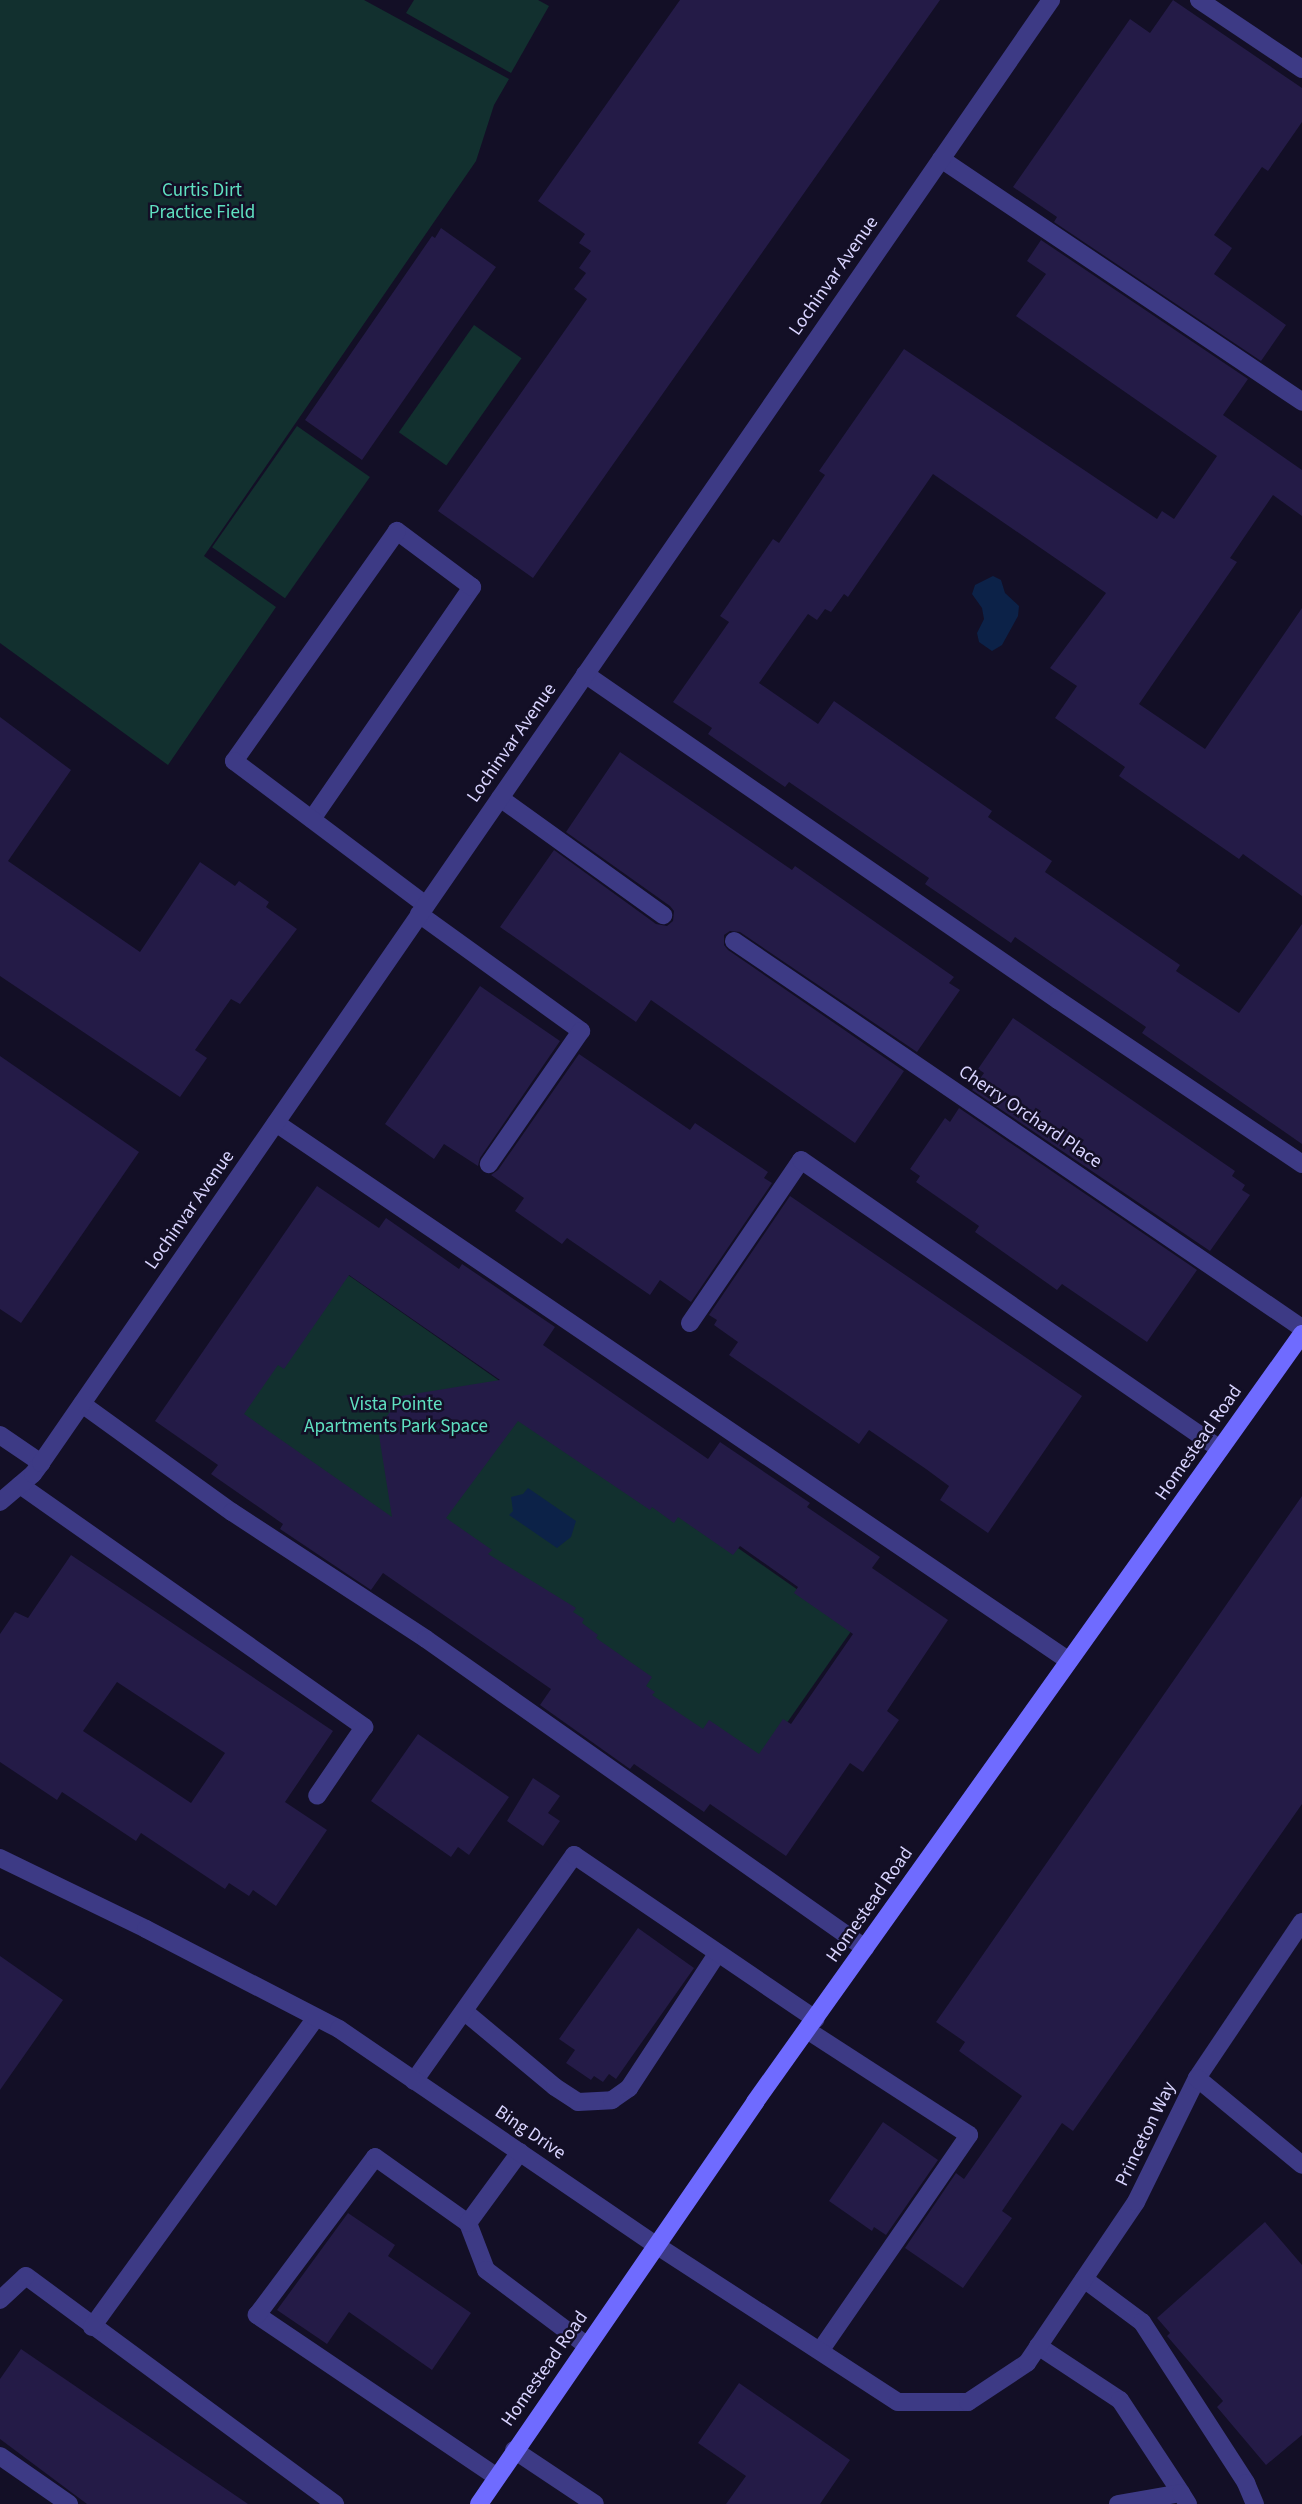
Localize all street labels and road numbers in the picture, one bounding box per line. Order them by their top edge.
street label: Lochinvar Avenue [784,212,884,340]
street label: Lochinvar Avenue [462,679,562,807]
street label: Cherry Orchard Place [954,1061,1106,1173]
street label: Lochinvar Avenue [140,1146,240,1274]
street label: Homestead Road [1151,1381,1247,1505]
street label: Homestead Road [822,1843,918,1967]
street label: Princeton Way [1111,2078,1181,2190]
street label: Bing Drive [490,2101,570,2165]
street label: Homestead Road [497,2307,593,2431]

